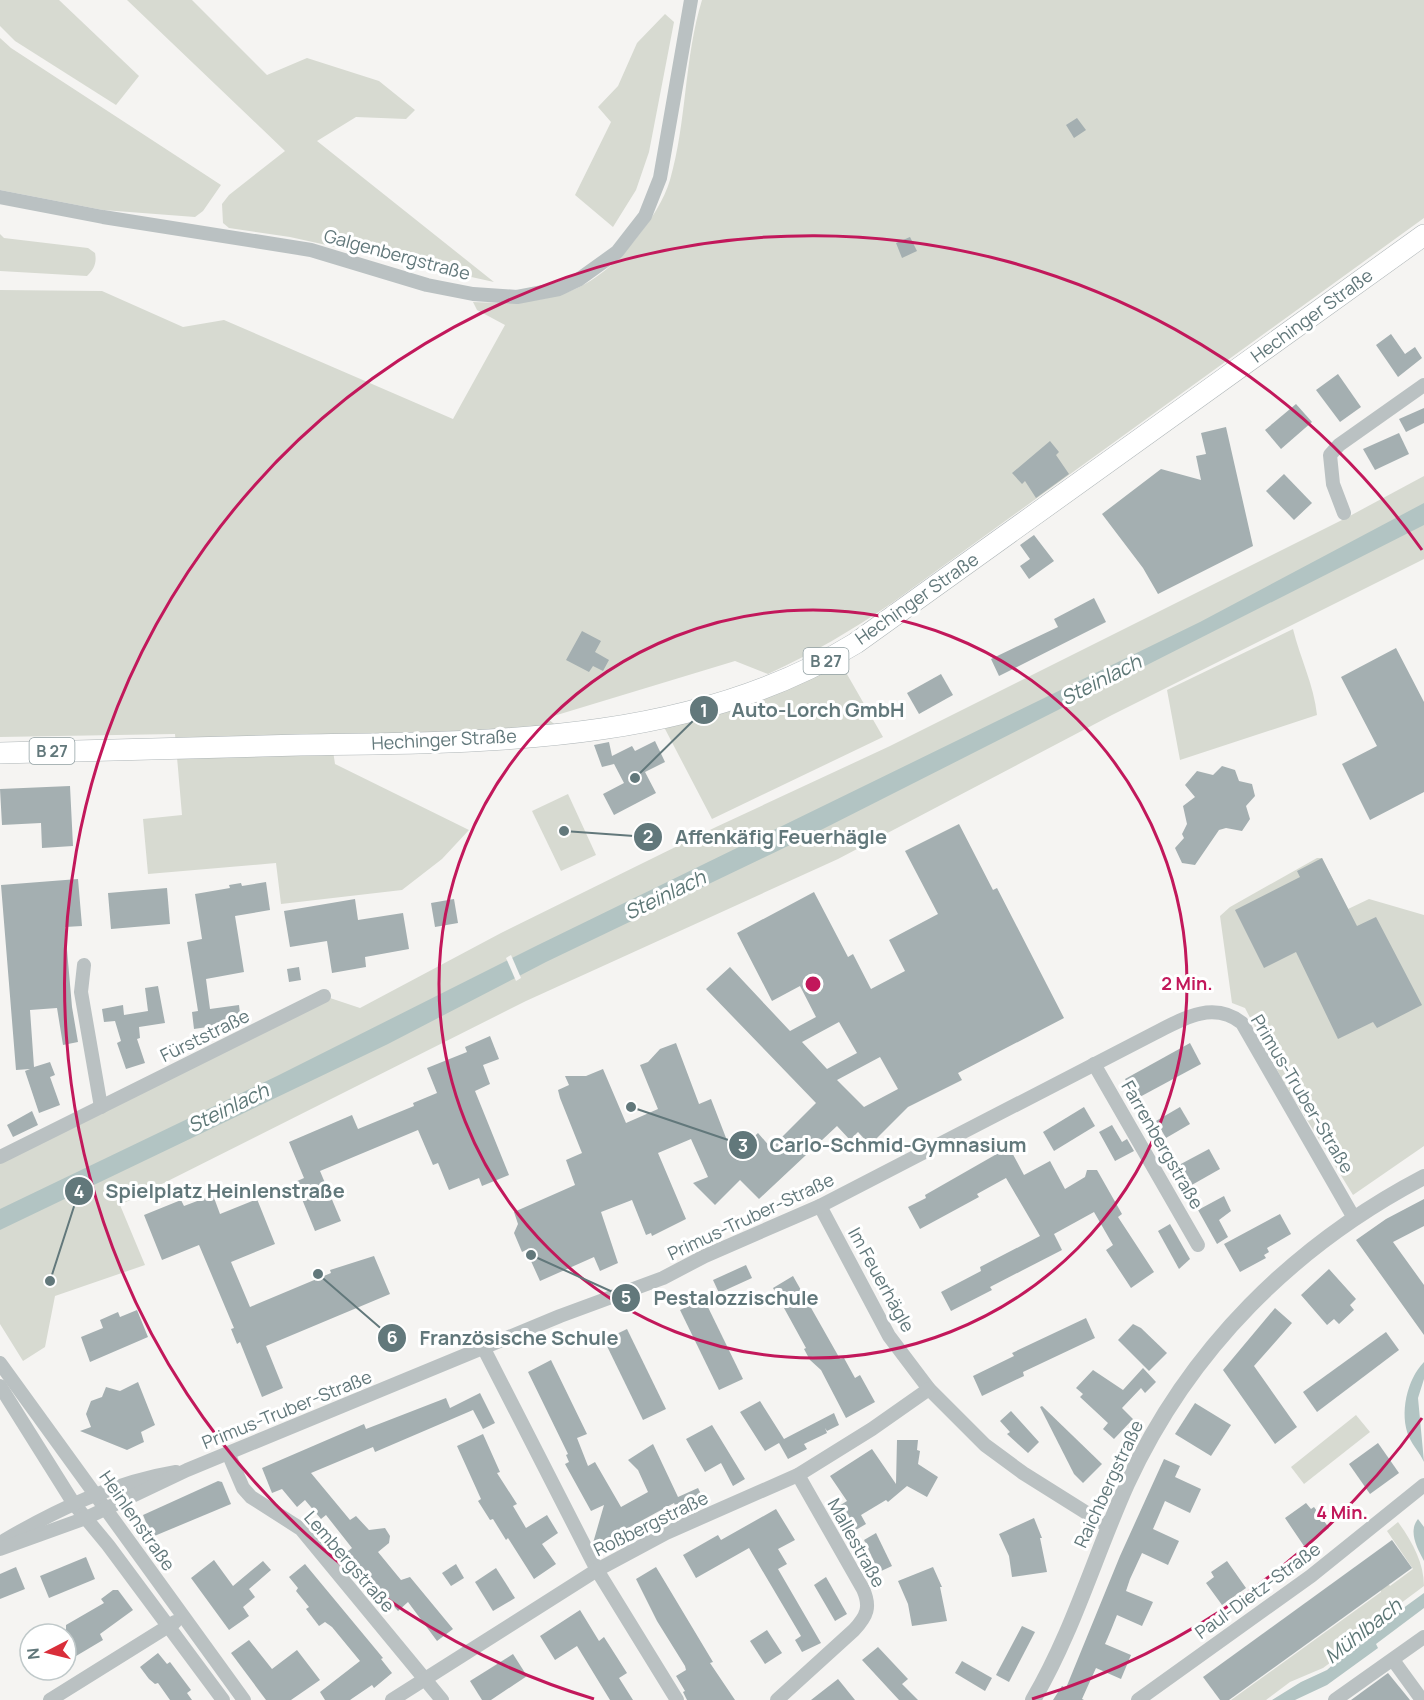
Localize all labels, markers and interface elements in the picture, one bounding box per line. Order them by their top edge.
street label: Galgenbergstraße [321,223,473,285]
street label: Hechinger Straße [1246,263,1377,368]
street label: Hechinger Straße [850,547,983,650]
water label: Steinlach [1056,647,1147,711]
road number: B 27 [804,648,848,674]
callout: Auto-Lorch GmbH [689,691,916,729]
text: Auto-Lorch GmbH [732,696,905,723]
text: 1 [700,698,708,722]
street label: Hechinger Straße [371,723,517,755]
road number: B 27 [29,738,74,764]
callout: Affenkäfig Feuerhägle [633,818,899,856]
text: Affenkäfig Feuerhägle [675,823,887,850]
text: 2 [643,824,653,848]
water label: Steinlach [620,863,711,926]
text: 2 Min. [1161,971,1213,995]
centre of rings [803,974,823,994]
street label: Fürststraße [156,1003,253,1067]
street label: Primus-Truber-Straße [1246,1010,1360,1177]
water label: Steinlach [183,1076,274,1139]
street label: Farrenbergstraße [1116,1076,1209,1213]
callout: Carlo-Schmid-Gymnasium [728,1126,1039,1164]
text: Carlo-Schmid-Gymnasium [770,1131,1026,1158]
text: 3 [738,1133,748,1157]
street label: Primus-Truber-Straße [663,1167,838,1265]
callout: Spielplatz Heinlenstraße [64,1172,357,1210]
text: Spielplatz Heinlenstraße [105,1177,345,1204]
text: 4 [74,1179,85,1203]
street label: Im Feuerhägle [843,1223,921,1336]
callout: Pestalozzischule [611,1279,830,1317]
text: Pestalozzischule [653,1284,819,1311]
text: 5 [621,1285,631,1309]
callout: Französische Schule [377,1319,630,1357]
text: Französische Schule [420,1324,618,1351]
text: 6 [386,1325,398,1349]
street label: Primus-Truber-Straße [198,1364,375,1454]
street label: Raichbergstraße [1068,1416,1148,1551]
street label: Heinlenstraße [94,1466,181,1575]
street label: Roßbergstraße [589,1485,712,1561]
street label: Mallestraße [823,1494,891,1591]
text: 4 Min. [1316,1500,1368,1524]
street label: Lembergstraße [299,1506,400,1617]
street label: Paul-Dietz-Straße [1190,1536,1325,1644]
water label: Mühlbach [1318,1591,1408,1669]
north arrow [18,1622,78,1682]
text: N [21,1647,45,1661]

